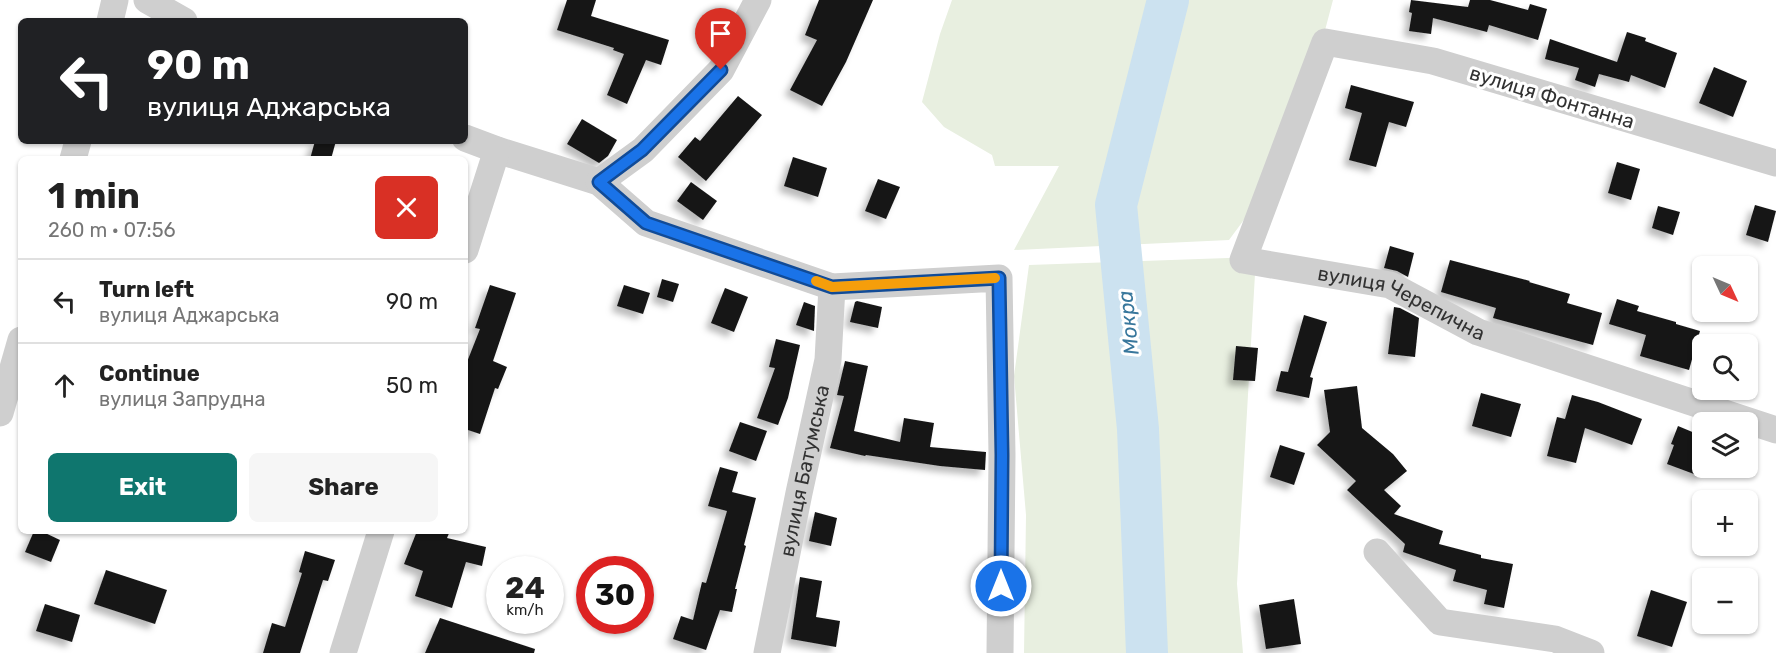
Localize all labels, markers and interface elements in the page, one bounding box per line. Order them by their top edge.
pin [695,8,746,70]
icon: arrive [704,17,737,50]
text: 90 m [147,40,250,90]
icon: left [48,42,126,120]
street label: вулиця Фонтанна [1467,61,1637,133]
text: вулиця Аджарська [147,91,391,123]
text: 1 min [48,174,140,217]
button: close [375,176,438,239]
text: 260 m · 07:56 [48,218,176,242]
north arrow [1692,256,1758,322]
map controls [1692,256,1758,634]
street label: вулиця Черепична [1316,261,1488,345]
text: Turn left [99,276,194,303]
icon: left [48,285,81,318]
text: 90 m [386,288,438,315]
water label: Мокра [1112,290,1144,356]
text: вулиця Аджарська [99,303,280,327]
button: search [1692,334,1758,400]
text: Continue [99,360,200,387]
icon: ahead [48,369,81,402]
text: 50 m [386,372,438,399]
street label: вулиця Батумська [775,383,834,559]
text: вулиця Запрудна [99,387,266,411]
button: layers [1692,412,1758,478]
button: Exit [48,453,237,522]
button: Share [249,453,438,522]
button: + [1692,490,1758,556]
position arrow [969,554,1033,618]
speed limit sign: 30 [576,556,654,634]
button: − [1692,568,1758,634]
text: 24 [505,570,545,606]
text: km/h [506,601,544,619]

